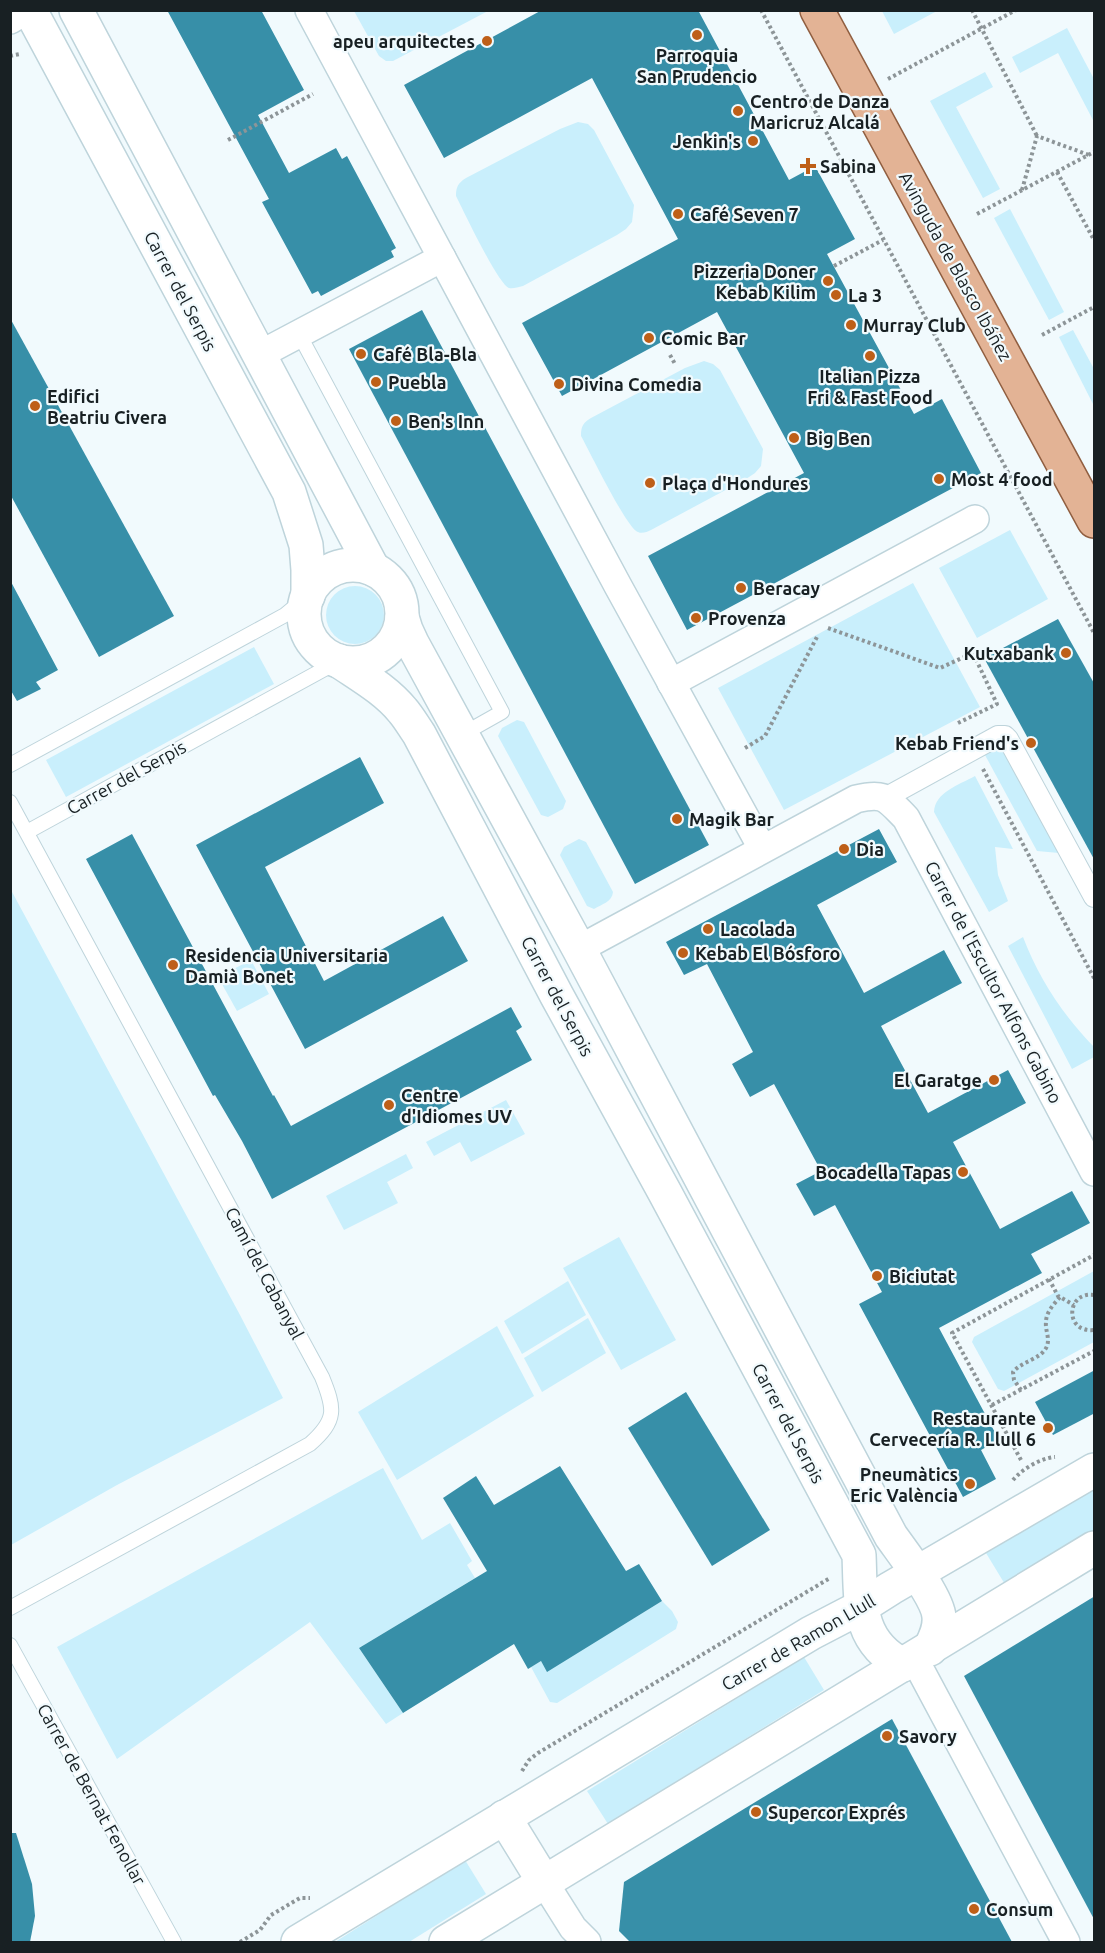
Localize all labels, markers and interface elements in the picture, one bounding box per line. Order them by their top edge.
marker: Parroquia San Prudencio [690,28,704,42]
place label: apeu arquitectes [333,31,475,51]
marker: apeu arquitectes [480,34,494,48]
place label: Parroquia San Prudencio [637,45,757,86]
place label: Centro de Danza Maricruz Alcalá [750,91,890,132]
marker: Centro de Danza Maricruz Alcalá [731,104,745,118]
place label: Jenkin's [673,131,741,151]
marker: Jenkin's [746,134,760,148]
place label: Sabina [820,156,876,176]
marker: Sabina [801,159,815,173]
street label: Avinguda de Blasco Ibáñez [896,168,1016,364]
place label: Café Seven 7 [690,204,799,224]
marker: Café Seven 7 [671,207,685,221]
street label: Carrer del Serpis [141,228,221,355]
place label: Pizzeria Doner Kebab Kilim [693,261,817,302]
marker: Pizzeria Doner Kebab Kilim [821,274,835,288]
place label: La 3 [848,285,882,305]
marker: La 3 [829,288,843,302]
place label: Murray Club [863,315,966,335]
marker: Murray Club [844,318,858,332]
place label: Comic Bar [661,328,747,348]
marker: Comic Bar [642,331,656,345]
place label: Café Bla-Bla [373,344,477,364]
marker: Café Bla-Bla [354,347,368,361]
marker: Italian Pizza Fri & Fast Food [863,349,877,363]
place label: Italian Pizza Fri & Fast Food [807,366,933,407]
place label: Puebla [388,372,447,392]
place label: Divina Comedia [571,374,702,394]
marker: Puebla [369,375,383,389]
marker: Divina Comedia [552,377,566,391]
place label: Edifici Beatriu Civera [47,386,167,427]
marker: Edifici Beatriu Civera [28,399,42,413]
place label: Ben's Inn [408,411,484,431]
marker: Ben's Inn [389,414,403,428]
place label: Big Ben [806,428,871,448]
marker: Big Ben [787,431,801,445]
place label: Most 4 food [951,469,1053,489]
marker: Most 4 food [932,472,946,486]
place label: Plaça d'Hondures [662,473,808,494]
marker: Plaça d'Hondures [643,476,657,490]
place label: Beracay [753,578,820,598]
marker: Beracay [734,581,748,595]
place label: Provenza [708,608,786,628]
marker: Provenza [689,611,703,625]
place label: Kutxabank [964,643,1054,663]
marker: Kutxabank [1059,646,1073,660]
place label: Kebab Friend's [895,733,1019,753]
street label: Carrer del Serpis [63,736,189,818]
marker: Kebab Friend's [1024,736,1038,750]
place label: Magik Bar [689,809,774,829]
marker: Magik Bar [670,812,684,826]
place label: Dia [856,839,884,859]
marker: Dia [837,842,851,856]
street label: Carrer de l'Escultor Alfons Gabino [922,858,1066,1106]
place label: Lacolada [720,919,795,939]
marker: Lacolada [701,922,715,936]
street label: Carrer del Serpis [518,933,598,1060]
place label: Kebab El Bósforo [695,943,840,963]
place label: Residencia Universitaria Damià Bonet [185,945,388,986]
marker: Kebab El Bósforo [676,946,690,960]
marker: Residencia Universitaria Damià Bonet [166,958,180,972]
place label: El Garatge [894,1070,982,1090]
marker: El Garatge [987,1073,1001,1087]
place label: Centre d'Idiomes UV [401,1085,513,1126]
marker: Centre d'Idiomes UV [382,1098,396,1112]
place label: Bocadella Tapas [815,1162,951,1182]
marker: Bocadella Tapas [956,1165,970,1179]
street label: Camí del Cabanyal [222,1204,308,1343]
place label: Biciutat [889,1266,956,1286]
marker: Biciutat [870,1269,884,1283]
street label: Carrer del Serpis [749,1360,829,1487]
place label: Restaurante Cervecería R. Llull 6 [869,1408,1036,1449]
marker: Restaurante Cervecería R. Llull 6 [1041,1421,1055,1435]
place label: Pneumàtics Eric València [850,1464,958,1505]
marker: Pneumàtics Eric València [963,1477,977,1491]
street label: Carrer de Ramon Llull [718,1590,879,1694]
street label: Carrer de Bernat Fenollar [34,1700,150,1888]
place label: Savory [899,1726,957,1746]
marker: Savory [880,1729,894,1743]
place label: Supercor Exprés [768,1802,906,1822]
marker: Supercor Exprés [749,1805,763,1819]
place label: Consum [986,1899,1053,1919]
marker: Consum [967,1902,981,1916]

